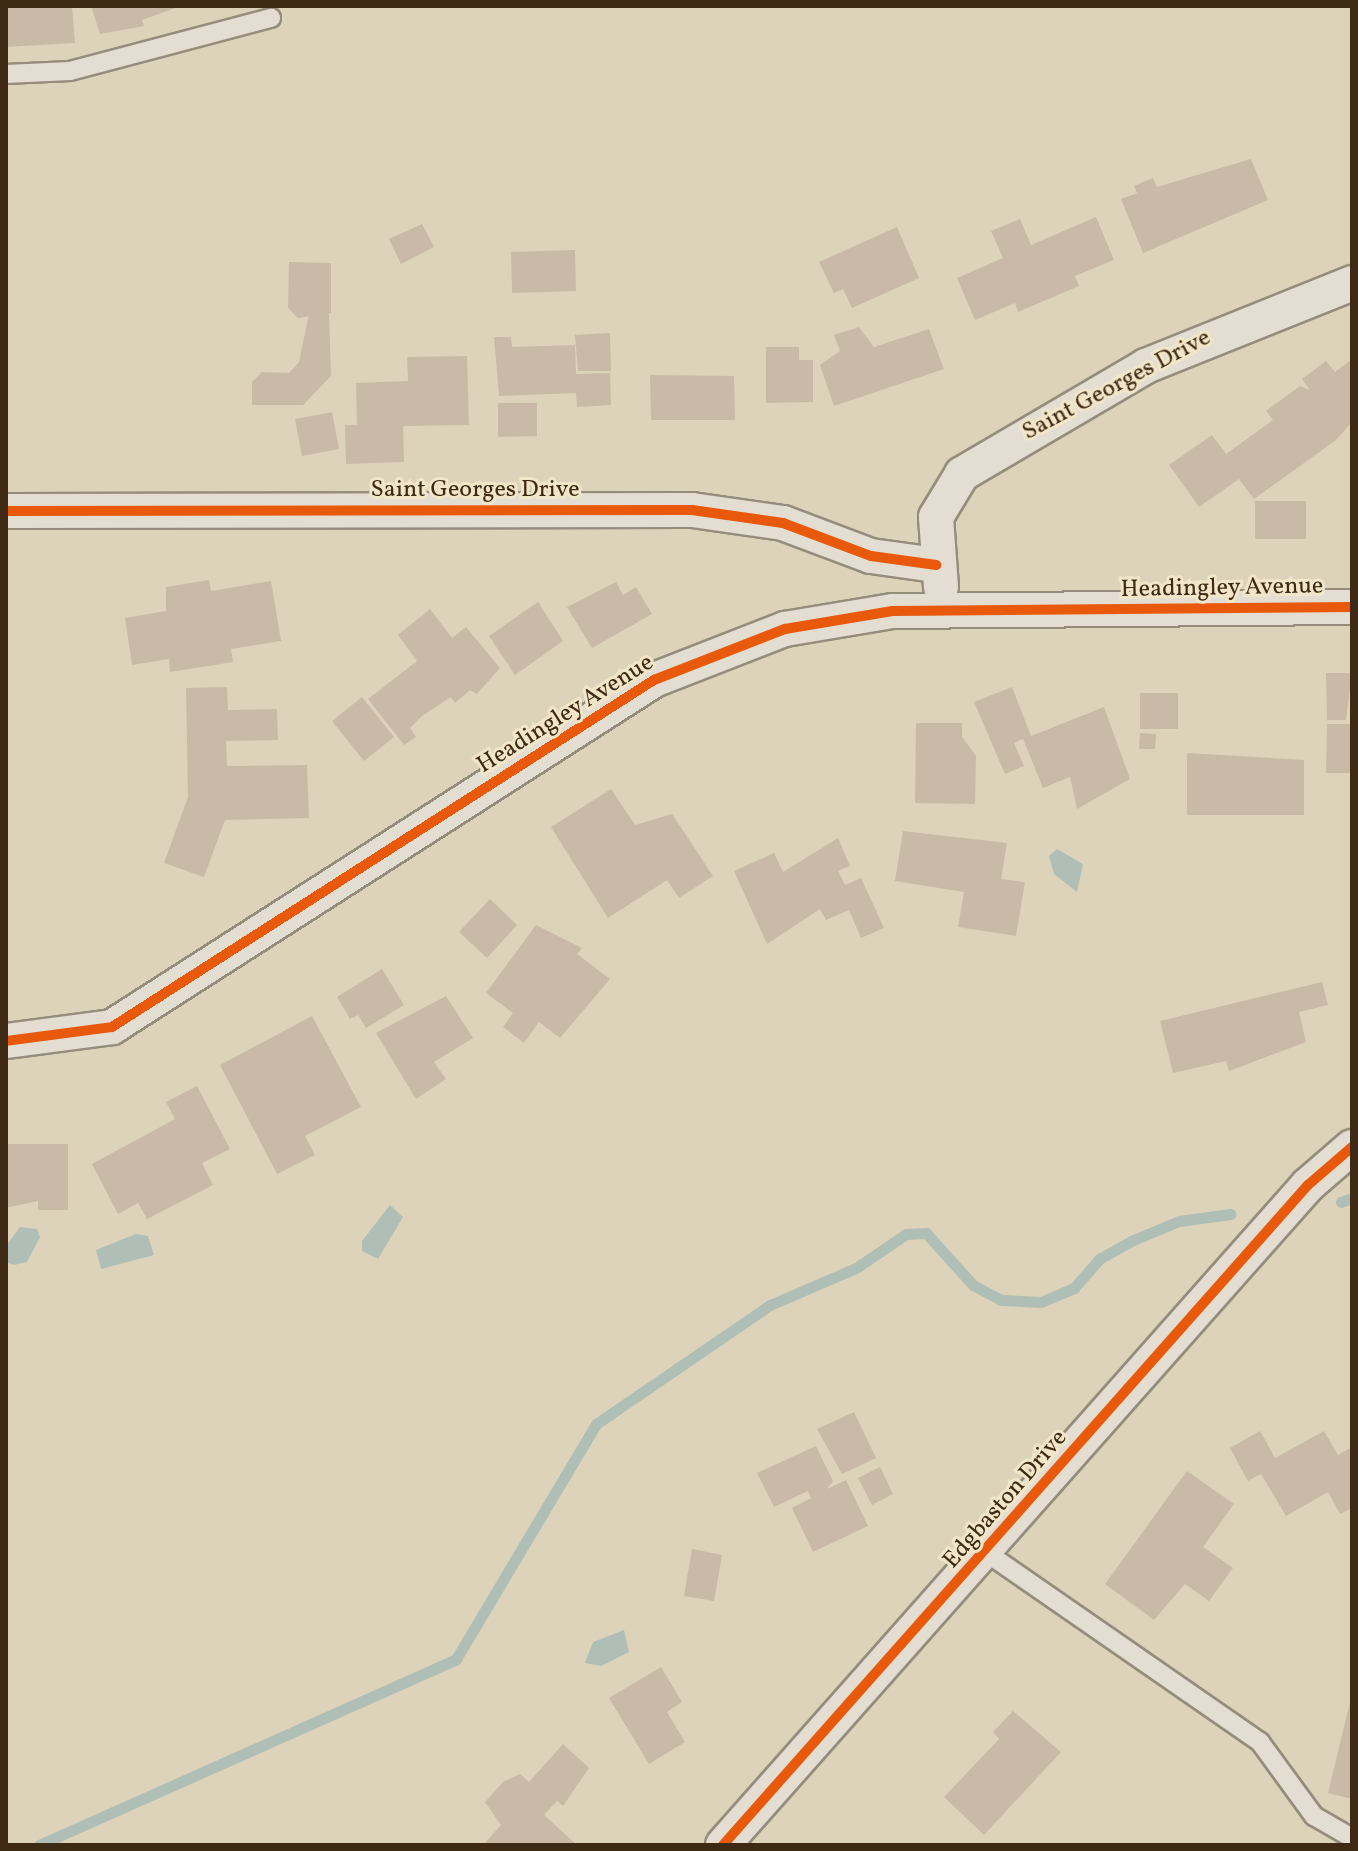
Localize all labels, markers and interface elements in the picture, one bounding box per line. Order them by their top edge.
street label: Saint Georges Drive [1018,324,1216,448]
street label: Saint Georges Drive [370,477,580,505]
street label: Headingley Avenue [1120,573,1324,605]
street label: Headingley Avenue [472,649,660,781]
street label: Edgbaston Drive [938,1425,1074,1575]

